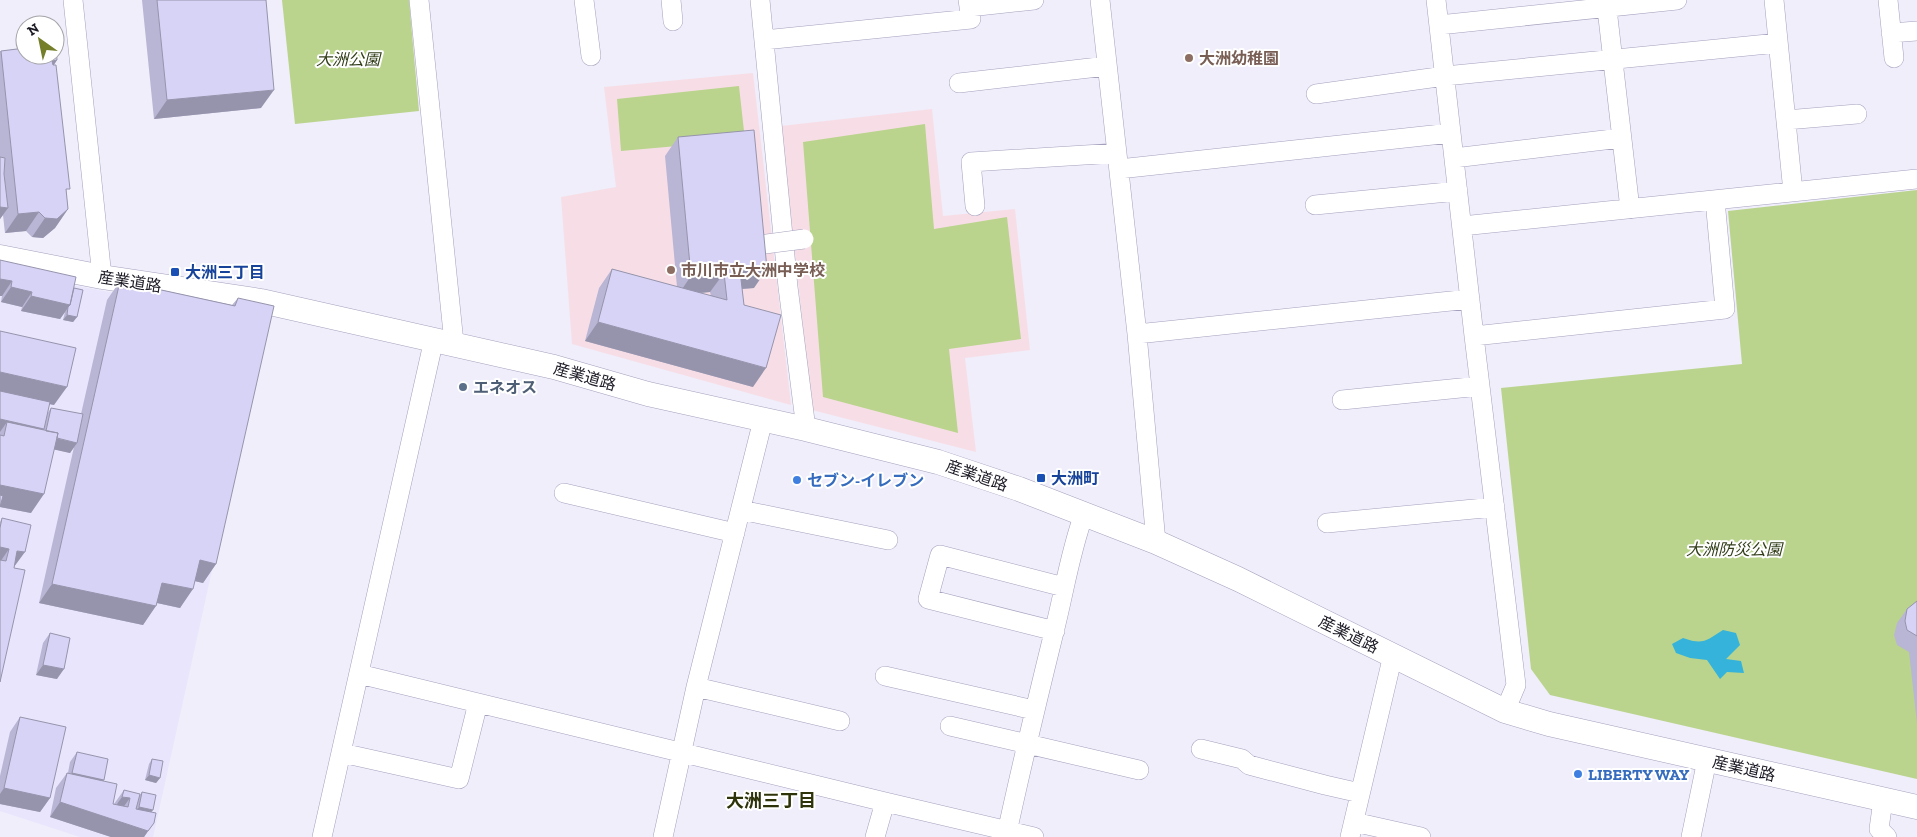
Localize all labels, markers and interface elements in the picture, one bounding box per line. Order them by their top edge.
north arrow [15,15,65,65]
text: N [24,19,43,40]
place label: 大洲幼稚園 [1199,49,1279,68]
park label: 大洲公園 [316,50,382,69]
marker: 大洲幼稚園 [1183,52,1195,64]
place label: 市川市立大洲中学校 [681,261,825,280]
place label: 大洲三丁目 [185,263,265,282]
marker: 市川市立大洲中学校 [665,264,677,276]
marker: 大洲三丁目 [169,266,181,278]
street label: 産業道路 [97,267,163,296]
street label: 産業道路 [551,359,618,394]
place label: エネオス [473,378,537,397]
marker: エネオス [457,381,469,393]
street label: 産業道路 [943,456,1010,495]
place label: 大洲町 [1051,469,1099,488]
place label: セブン-イレブン [807,471,924,490]
marker: 大洲町 [1035,472,1047,484]
marker: セブン-イレブン [791,474,803,486]
park label: 大洲防災公園 [1686,540,1784,559]
street label: 産業道路 [1316,612,1382,657]
street label: 産業道路 [1711,752,1777,785]
place label: LIBERTY WAY [1588,765,1690,784]
marker: LIBERTY WAY [1572,768,1584,780]
district label: 大洲三丁目 [726,790,816,812]

